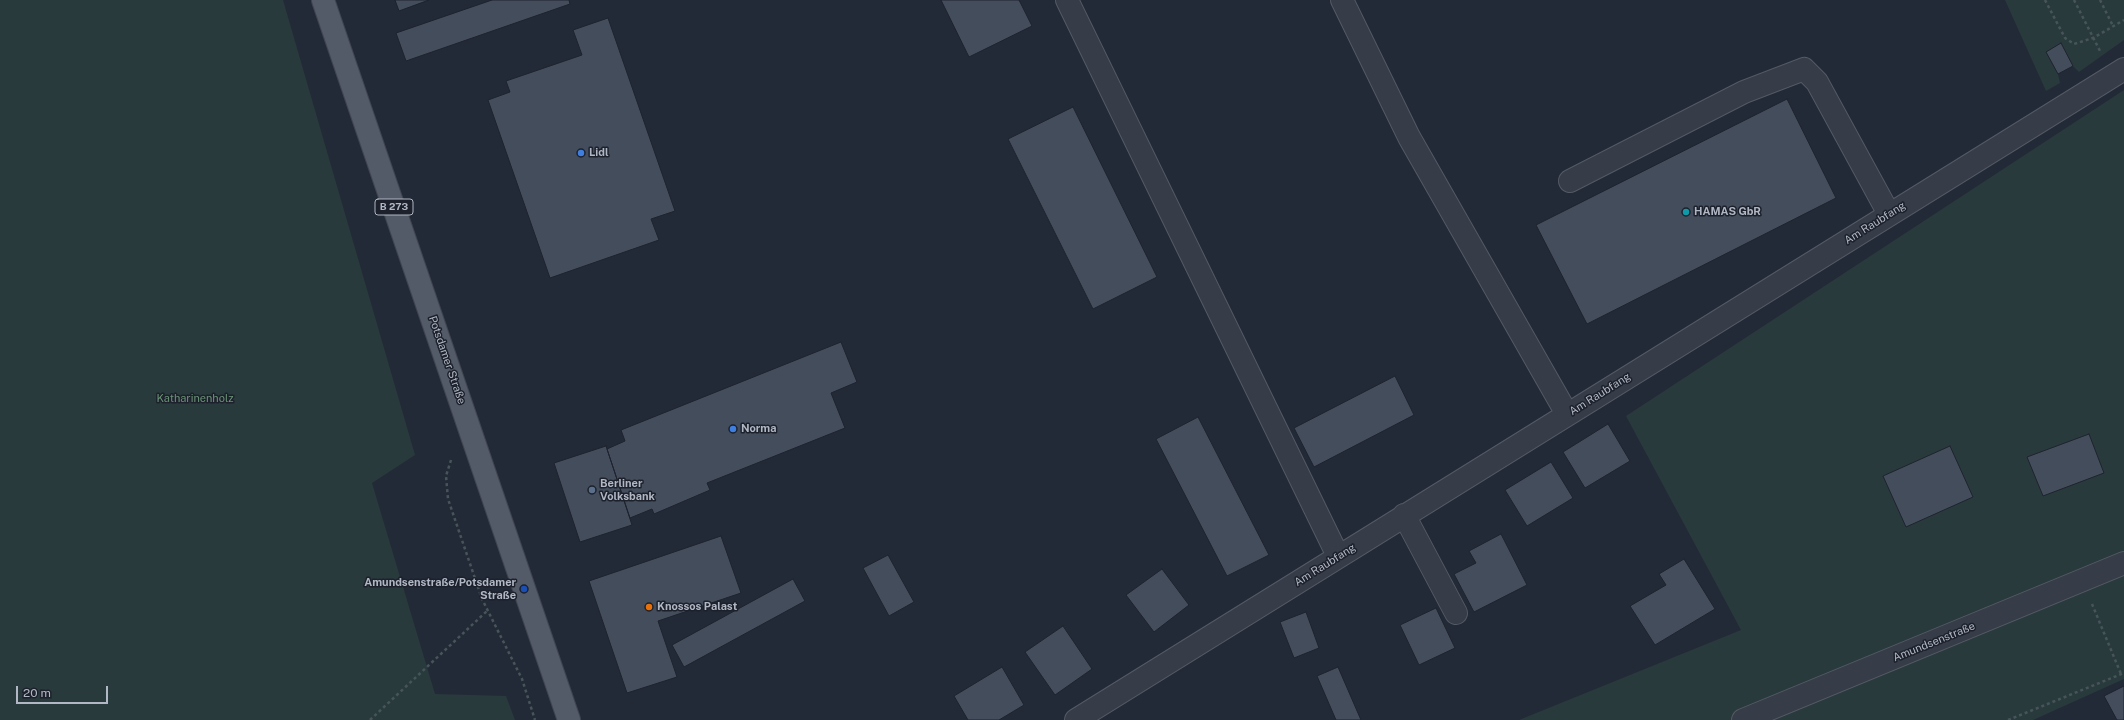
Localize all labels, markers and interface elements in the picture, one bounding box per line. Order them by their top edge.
place label: Lidl [589,146,609,160]
marker: Lidl [576,148,586,158]
road number: B 273 [375,199,413,215]
street label: Am Raubfang [1842,199,1908,247]
place label: HAMAS GbR [1694,205,1761,219]
marker: HAMAS GbR [1681,207,1691,217]
street label: Potsdamer Straße [426,314,468,406]
street label: Am Raubfang [1567,370,1633,418]
park label: Katharinenholz [156,392,234,406]
place label: Norma [741,422,776,436]
marker: Norma [728,424,738,434]
place label: Berliner Volksbank [600,477,655,503]
marker: Berliner Volksbank [587,485,597,495]
street label: Am Raubfang [1292,541,1358,589]
place label: Amundsenstraße/Potsdamer Straße [364,576,516,602]
marker: Amundsenstraße/Potsdamer Straße [519,584,529,594]
place label: Knossos Palast [657,600,737,614]
marker: Knossos Palast [644,602,654,612]
street label: Amundsenstraße [1891,620,1977,664]
scale bar [18,678,110,704]
text: 20 m [23,686,51,700]

